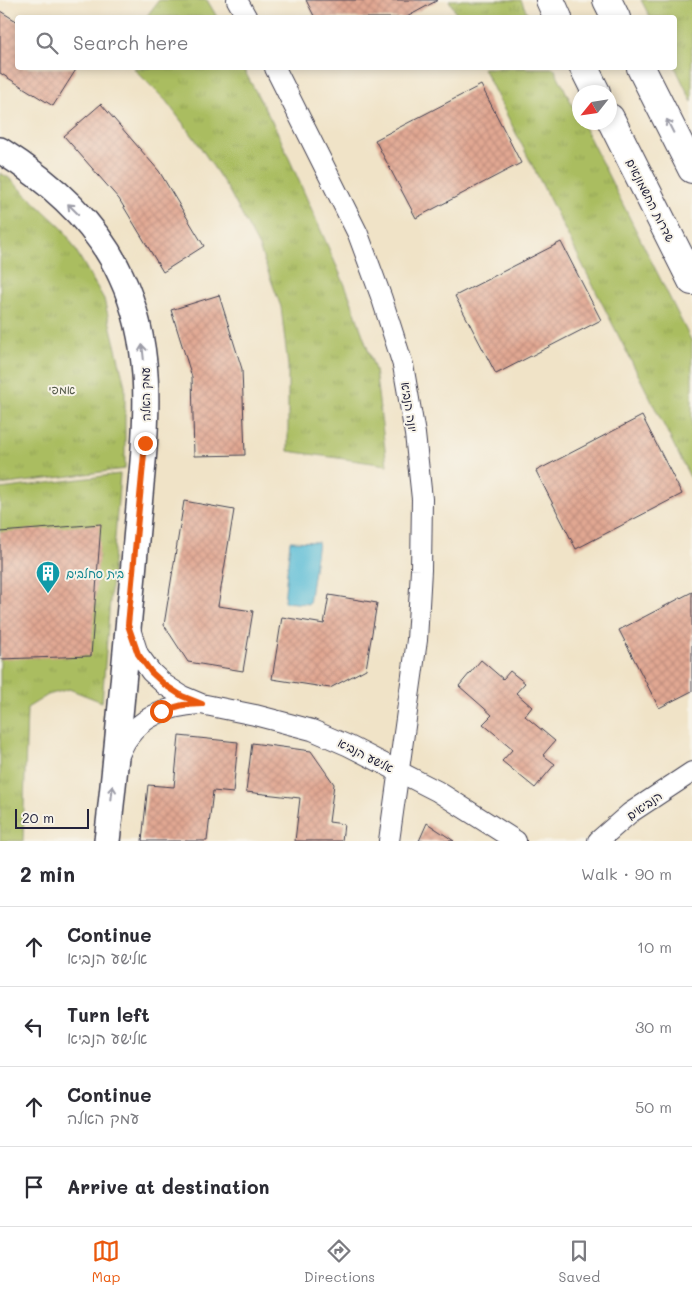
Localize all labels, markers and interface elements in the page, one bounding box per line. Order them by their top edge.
search box [15,15,677,70]
icon: search [33,29,61,57]
text: Search here [73,30,189,55]
north arrow [572,85,617,130]
one-way arrow [665,118,675,133]
street label: שדרות החשמונאים [623,156,679,245]
one-way arrow [67,202,79,215]
one-way arrow [139,344,148,360]
street label: עמק האלה [137,367,153,421]
park label: אמפי [49,381,76,397]
street label: יונה הנביא [398,381,422,433]
route end [134,432,157,455]
building icon: בית סחלבים [35,560,61,594]
place label: בית סחלבים [66,565,124,581]
route start [150,700,173,723]
street label: אלישע הנביא [335,734,397,776]
one-way arrow [107,785,117,801]
street label: הנביאים [623,787,665,823]
scale bar [15,806,89,829]
text: 20 m [22,808,54,827]
text: 2 min [20,860,75,887]
text: Walk · 90 m [581,863,672,884]
text: Continue [67,922,152,947]
icon: ahead [20,933,48,961]
text: 10 m [637,936,672,957]
text: אלישע הנביא [67,947,147,968]
text: Turn left [67,1002,150,1027]
icon: left [20,1013,48,1041]
text: 30 m [635,1016,672,1037]
text: אלישע הנביא [67,1027,147,1048]
text: Continue [67,1082,152,1107]
icon: ahead [20,1093,48,1121]
text: 50 m [635,1096,672,1117]
text: עמק האלה [67,1107,139,1128]
icon: arrive [20,1173,48,1201]
text: Arrive at destination [67,1174,270,1199]
tab: Map [92,1237,120,1286]
tab: Directions [304,1237,375,1286]
tab: Saved [559,1237,600,1286]

